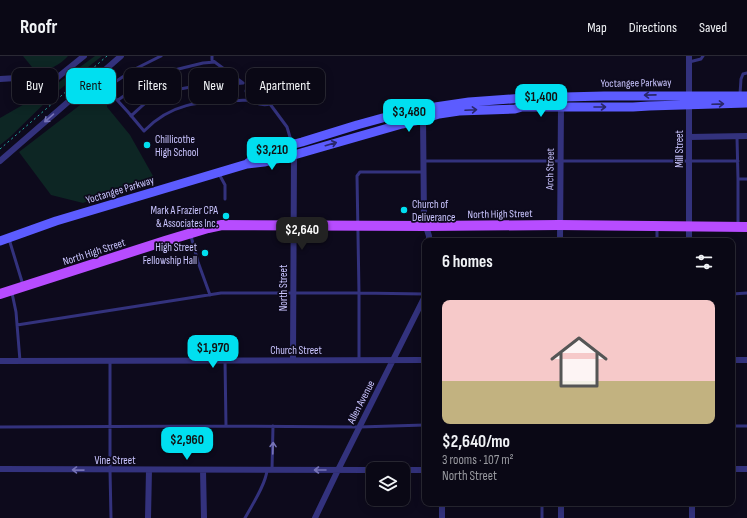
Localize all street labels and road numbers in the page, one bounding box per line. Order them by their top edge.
street label: Yoctangee Parkway [601,76,672,90]
street label: Mill Street [673,130,686,168]
street label: Arch Street [543,147,557,191]
street label: Yoctangee Parkway [84,173,156,207]
street label: North High Street [467,207,533,221]
street label: North High Street [61,236,128,268]
street label: North Street [277,264,290,311]
street label: Church Street [270,344,322,357]
street label: Allen Avenue [344,378,377,427]
street label: Vine Street [94,454,136,467]

